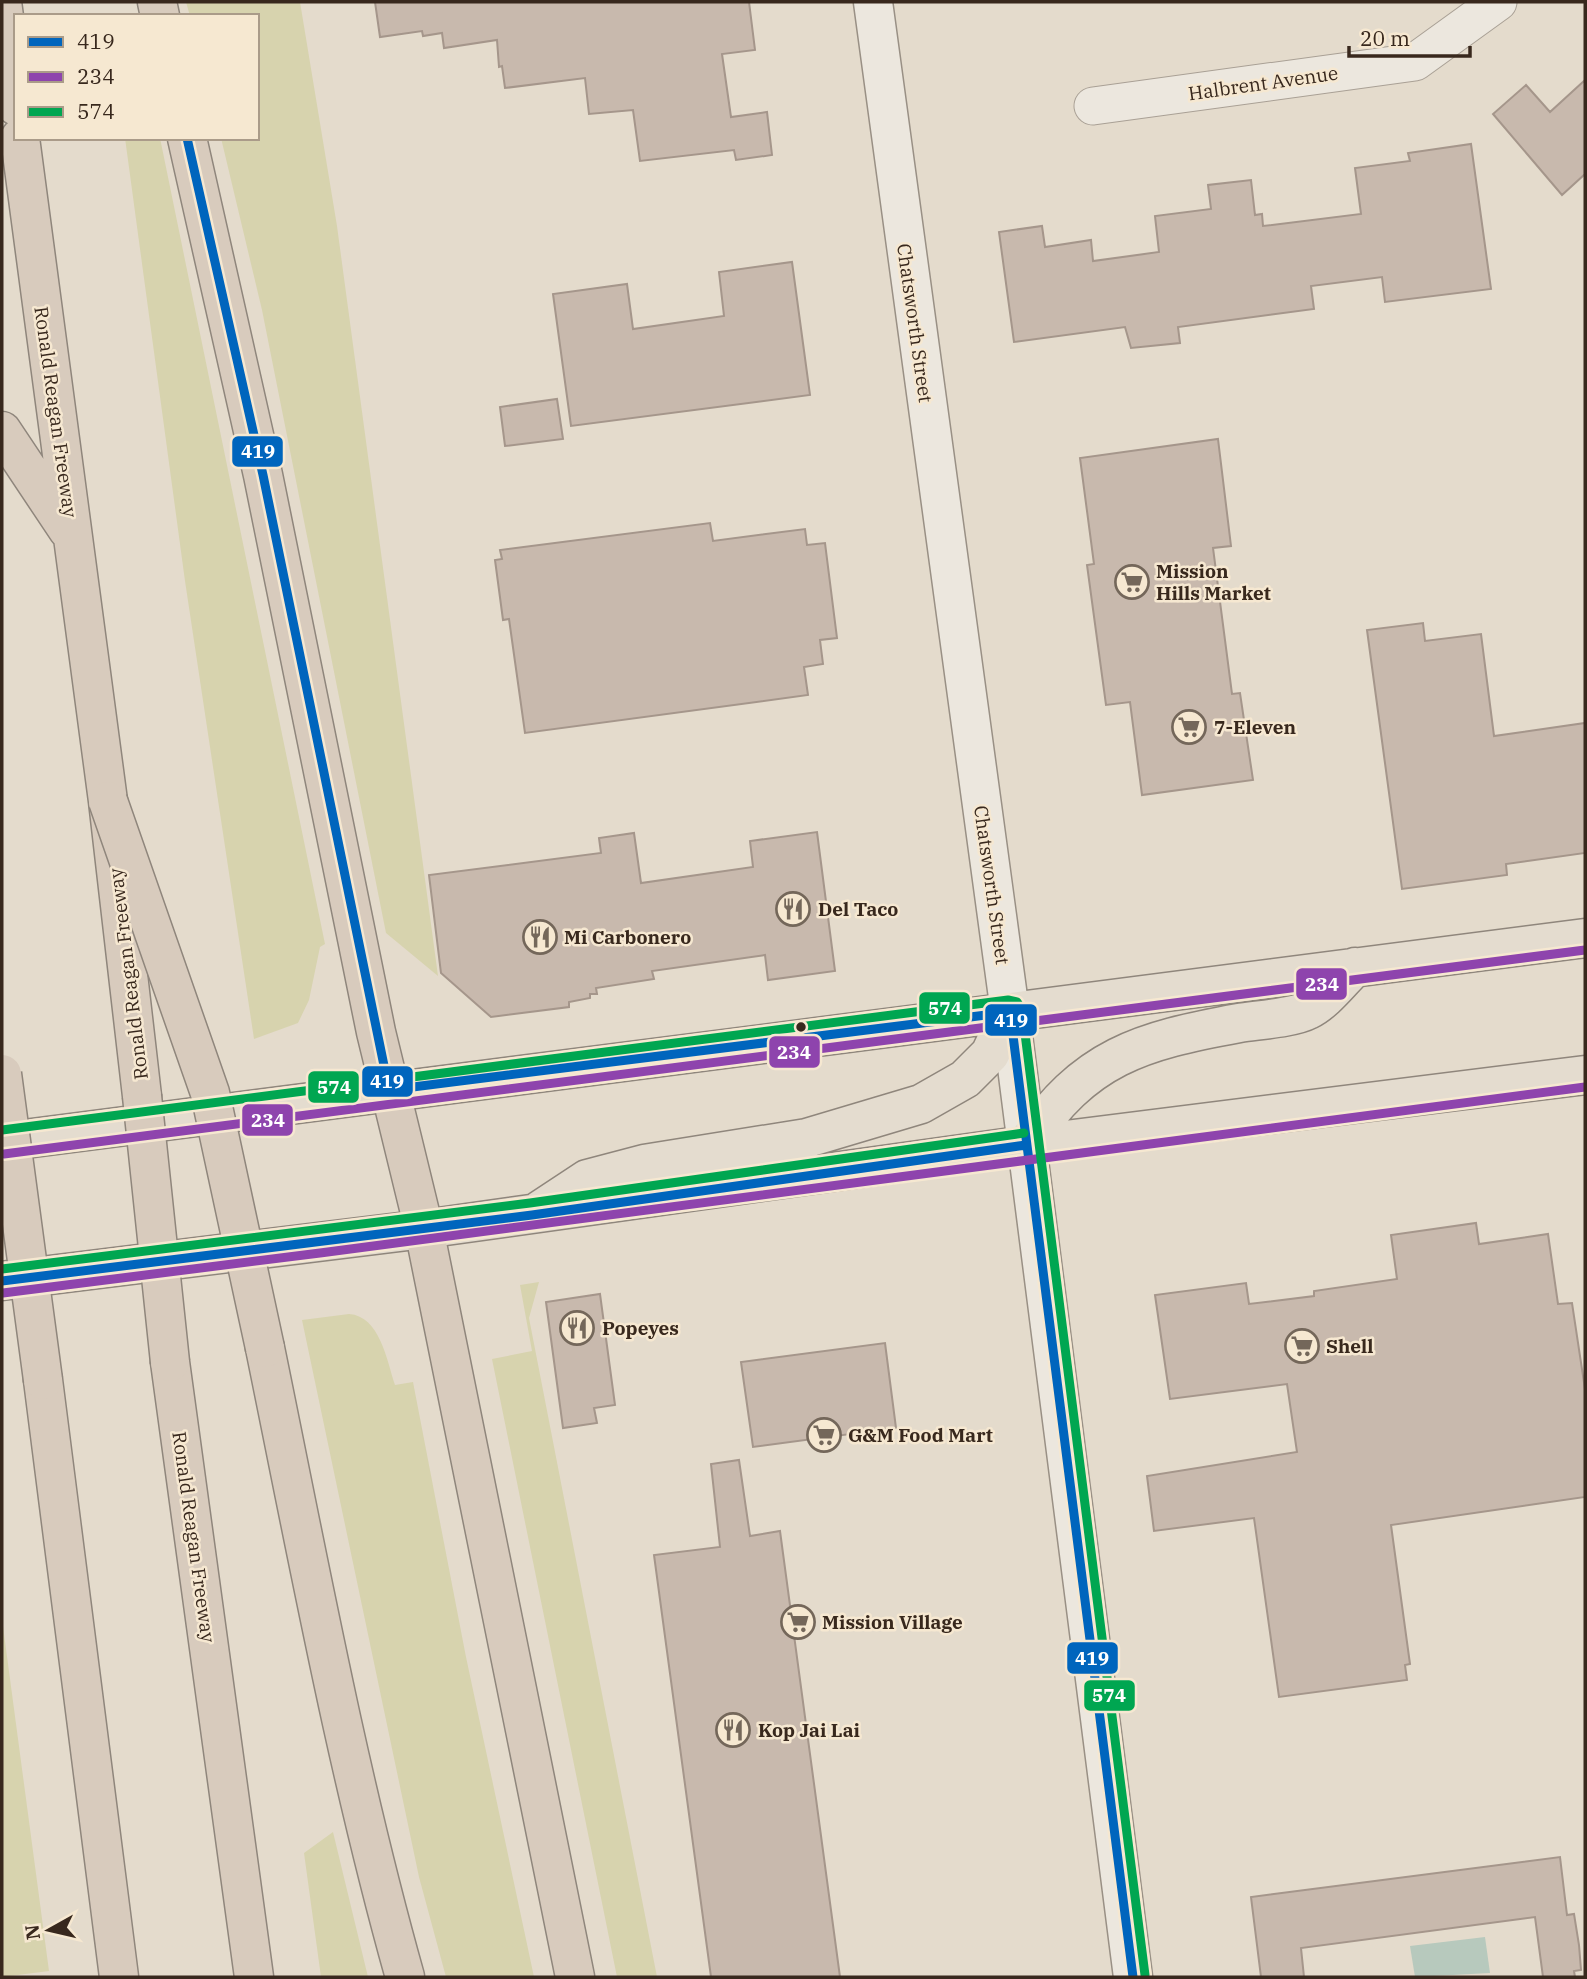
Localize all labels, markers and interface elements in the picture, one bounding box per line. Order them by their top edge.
legend [14,14,259,140]
scale bar [1349,14,1470,58]
text: 20 m [1360,24,1410,52]
text: 419 [77,27,115,55]
street label: Halbrent Avenue [1187,61,1339,105]
text: 234 [77,62,115,90]
text: 574 [77,97,115,125]
street label: Chatsworth Street [892,242,938,404]
street label: Ronald Reagan Freeway [29,305,83,520]
line badge: 419 [231,435,284,468]
text: 419 [241,439,275,463]
place label: Mission Hills Market [1156,559,1271,605]
supermarket icon: Mission Hills Market [1113,563,1151,601]
supermarket icon: 7-Eleven [1170,708,1208,746]
place label: 7-Eleven [1214,715,1296,739]
street label: Chatsworth Street [969,804,1015,966]
street label: Ronald Reagan Freeway [103,866,153,1081]
restaurant icon: Del Taco [774,890,812,928]
place label: Del Taco [818,897,898,921]
restaurant icon: Mi Carbonero [521,918,559,956]
place label: Mi Carbonero [564,925,691,949]
line badge: 234 [1295,967,1348,1001]
text: 234 [1305,972,1339,996]
line badge: 574 [918,991,971,1025]
text: 574 [928,996,962,1020]
line badge: 419 [984,1003,1038,1037]
text: 419 [994,1008,1028,1032]
unlabelled marker [794,1020,808,1034]
line badge: 234 [768,1035,821,1069]
text: 234 [777,1040,811,1064]
line badge: 419 [361,1065,414,1098]
text: 419 [370,1069,404,1093]
line badge: 574 [307,1070,360,1104]
text: 574 [317,1075,351,1099]
line badge: 234 [241,1103,294,1137]
text: 234 [251,1108,285,1132]
restaurant icon: Popeyes [558,1309,596,1347]
place label: Popeyes [602,1316,679,1340]
supermarket icon: Shell [1283,1327,1321,1365]
place label: Shell [1326,1334,1373,1358]
supermarket icon: G&M Food Mart [805,1416,843,1454]
place label: G&M Food Mart [848,1423,993,1447]
street label: Ronald Reagan Freeway [167,1430,221,1645]
supermarket icon: Mission Village [779,1603,817,1641]
place label: Mission Village [822,1610,963,1634]
line badge: 419 [1066,1641,1119,1675]
text: 419 [1075,1646,1109,1670]
line badge: 574 [1083,1679,1136,1712]
text: 574 [1092,1683,1126,1707]
restaurant icon: Kop Jai Lai [714,1711,752,1749]
place label: Kop Jai Lai [758,1718,860,1742]
north arrow [14,1895,84,1965]
text: N [19,1923,45,1941]

